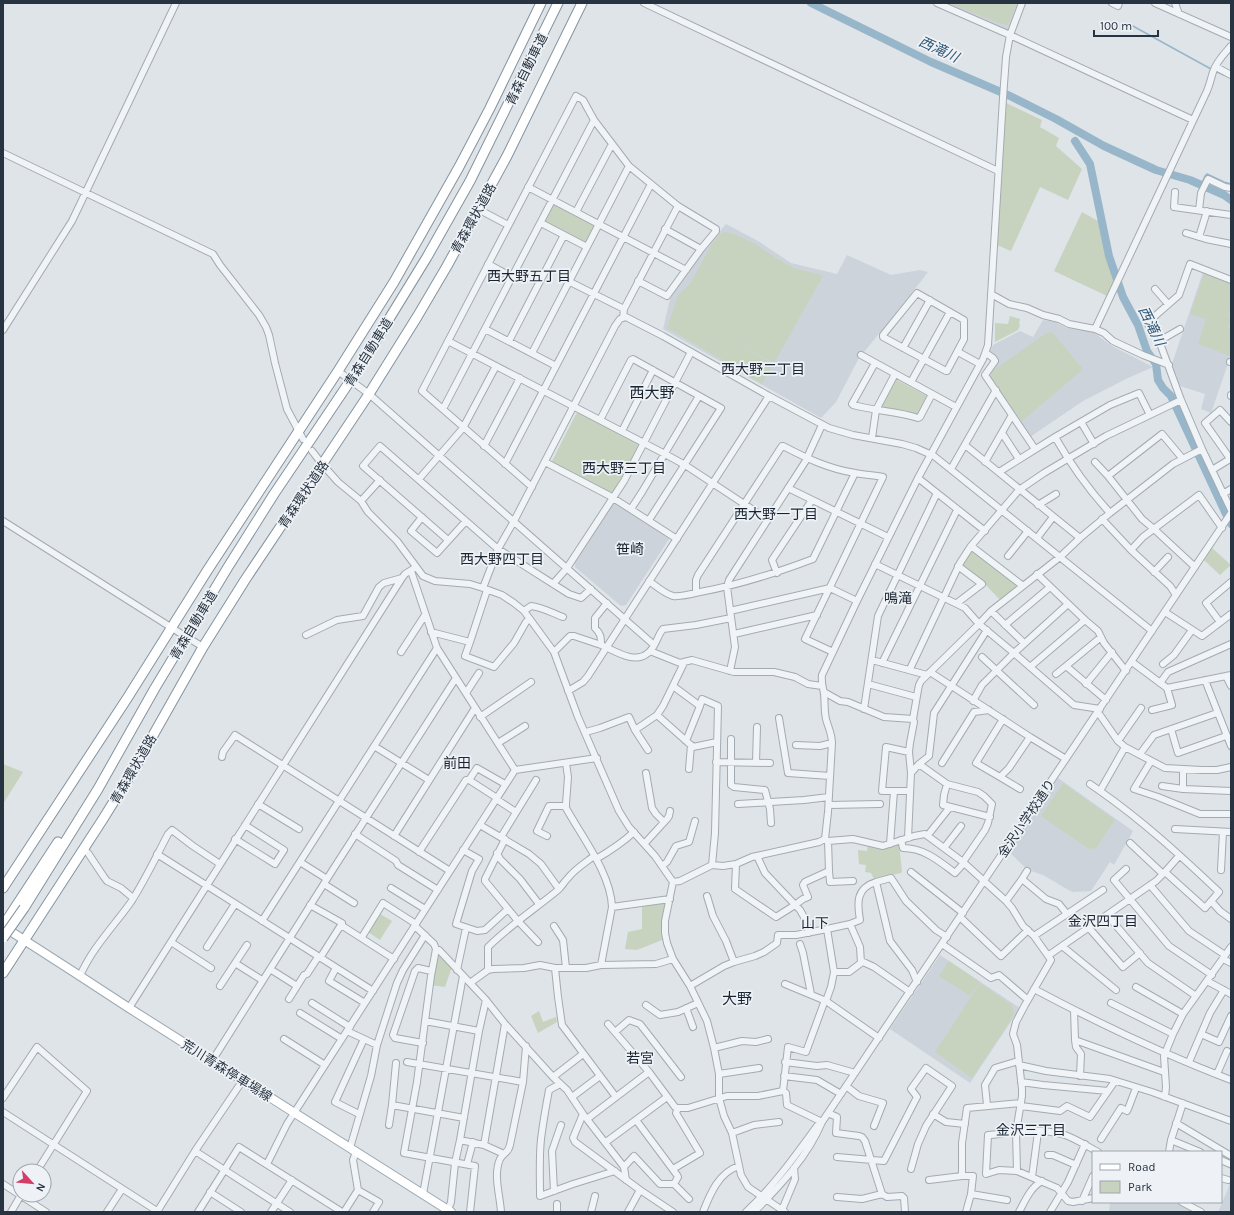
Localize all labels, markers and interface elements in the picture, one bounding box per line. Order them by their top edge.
scale bar [1094,12,1158,38]
text: 100 m [1100,19,1132,33]
street label: 青森自動車道 [503,31,550,108]
water label: 西滝川 [916,33,963,67]
street label: 青森環状道路 [448,180,499,256]
district label: 西大野五丁目 [487,268,571,285]
water label: 西滝川 [1135,304,1169,351]
street label: 青森自動車道 [341,315,395,389]
district label: 西大野二丁目 [721,361,805,378]
district label: 西大野 [629,384,675,402]
street label: 青森環状道路 [275,458,331,531]
district label: 西大野三丁目 [582,460,666,477]
district label: 西大野一丁目 [734,506,818,523]
district label: 笹崎 [616,541,644,558]
district label: 西大野四丁目 [460,551,544,568]
street label: 青森自動車道 [167,588,220,663]
district label: 鳴滝 [884,590,912,607]
street label: 青森環状道路 [107,732,159,807]
district label: 前田 [443,755,471,772]
street label: 金沢小学校通り [995,776,1058,860]
district label: 金沢四丁目 [1068,913,1138,930]
district label: 山下 [801,915,829,932]
district label: 大野 [722,990,752,1008]
street label: 荒川青森停車場線 [179,1037,275,1104]
district label: 若宮 [626,1050,654,1067]
district label: 金沢三丁目 [996,1122,1066,1139]
legend [1092,1151,1222,1203]
text: Road [1128,1160,1156,1174]
north arrow [12,1163,52,1203]
text: Park [1128,1180,1153,1194]
text: N [33,1181,48,1194]

